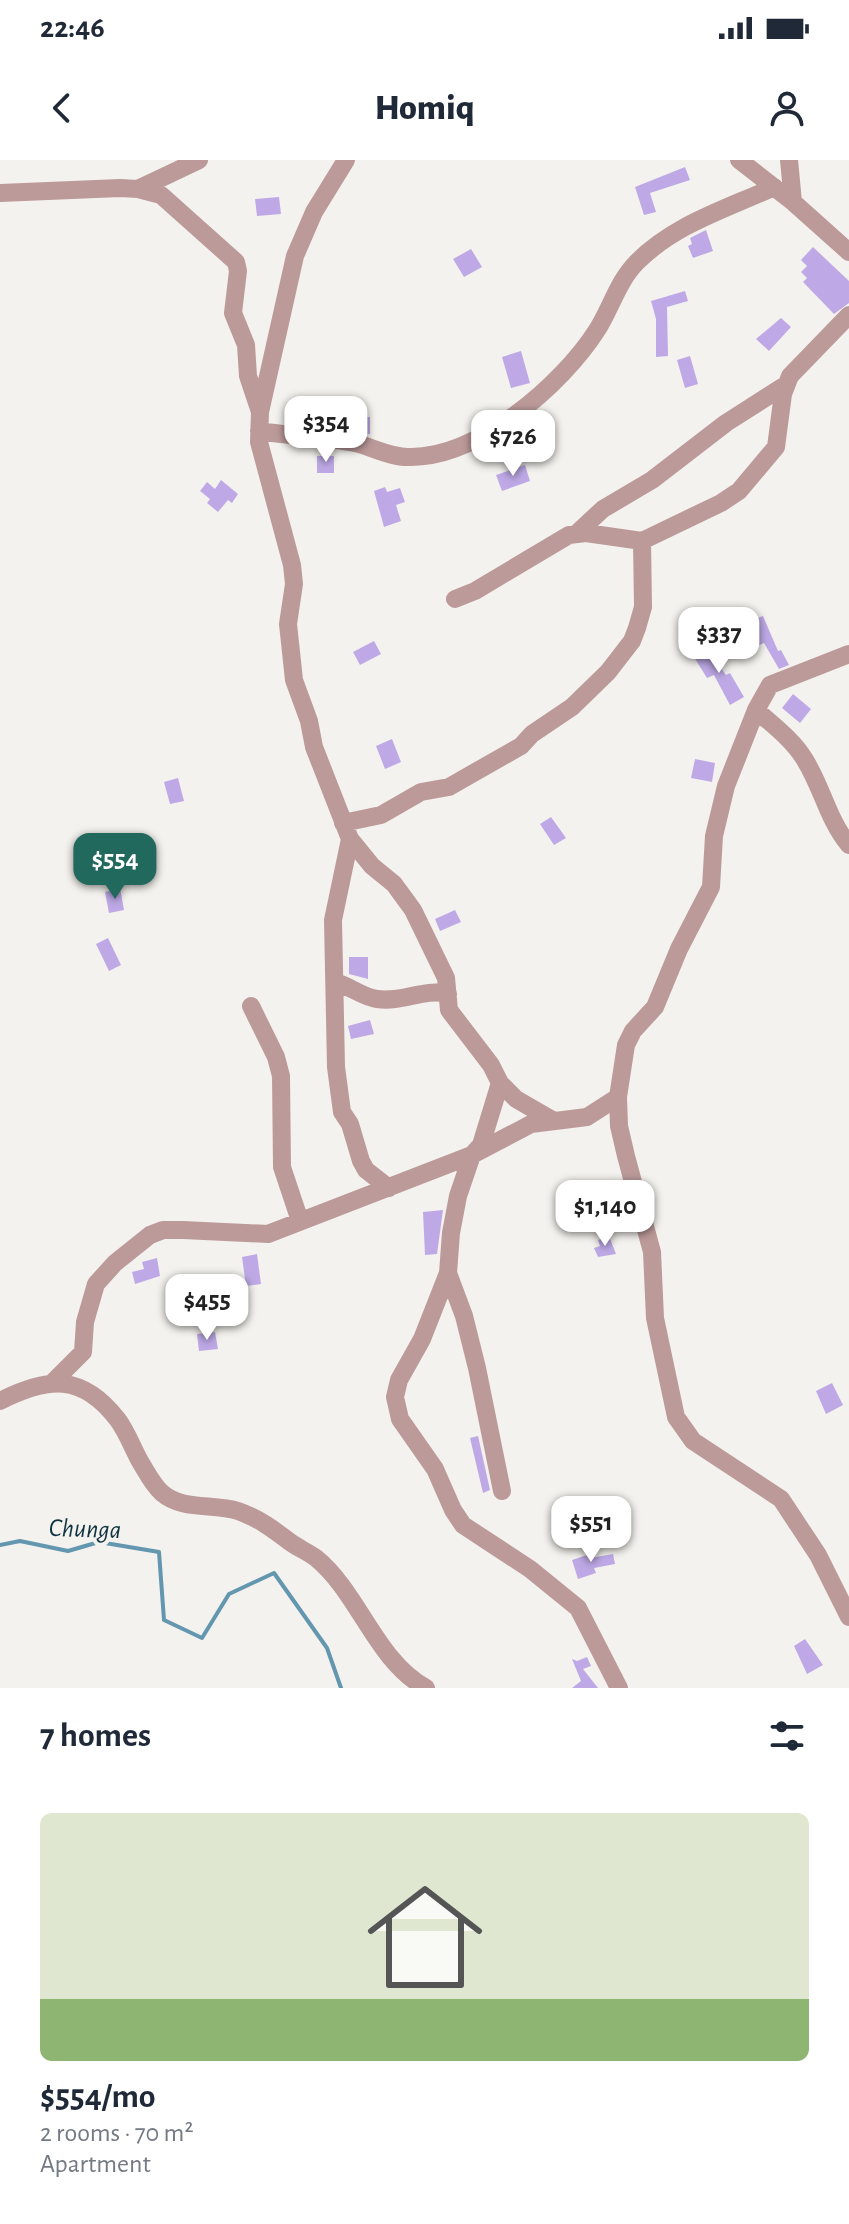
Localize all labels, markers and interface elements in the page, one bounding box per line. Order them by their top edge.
text: 22:46 [40,13,105,43]
icon: back [40,86,84,130]
icon: person [765,86,809,130]
text: Homiq [374,90,475,126]
pin: $354 [279,396,373,464]
text: $354 [302,409,350,435]
pin: $726 [466,410,560,478]
text: $726 [489,423,537,449]
pin: $337 [672,607,766,675]
text: $337 [696,620,742,646]
pin: $554 [68,833,162,901]
text: $554 [91,846,139,872]
pin: $1,140 [540,1180,670,1248]
text: $1,140 [574,1193,637,1219]
pin: $455 [160,1274,254,1342]
text: $455 [183,1287,231,1313]
pin: $551 [544,1496,638,1564]
text: $551 [569,1509,613,1535]
water label: Chunga [48,1515,122,1543]
icon: filters [765,1714,809,1758]
text: 7 homes [40,1719,151,1753]
icon: home [353,1865,497,2009]
text: $554/mo [40,2080,156,2114]
text: 2 rooms · 70 m² [40,2120,193,2146]
text: Apartment [40,2151,151,2177]

